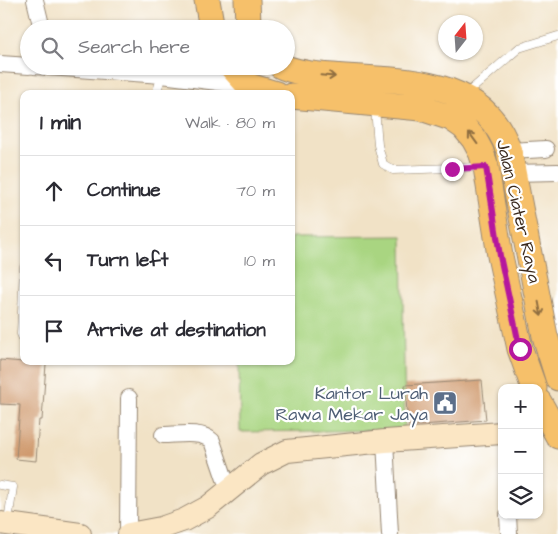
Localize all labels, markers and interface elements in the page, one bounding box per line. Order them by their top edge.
north arrow [438,15,483,60]
search box [20,20,295,75]
icon: search [38,34,66,62]
text: Search here [78,34,190,61]
one-way arrow [320,71,336,81]
text: 1 min [40,108,81,137]
text: Walk · 80 m [185,112,275,134]
one-way arrow [468,131,478,145]
street label: Jalan Ciater Raya [489,137,547,286]
route end [441,158,464,181]
icon: ahead [40,177,68,205]
text: Continue [87,177,161,204]
text: 70 m [236,180,275,202]
icon: left [40,247,68,275]
text: Turn left [87,247,168,274]
text: 10 m [244,250,275,272]
one-way arrow [536,301,545,317]
icon: arrive [40,317,68,345]
text: Arrive at destination [87,317,266,344]
route start [509,338,532,361]
place label: Kantor Lurah Rawa Mekar Jaya [275,381,428,428]
map controls [498,384,543,519]
button: + [498,384,543,429]
public building icon: Kantor Lurah Rawa Mekar Jaya [432,390,458,416]
button: − [498,429,543,474]
button: layers [498,474,543,519]

